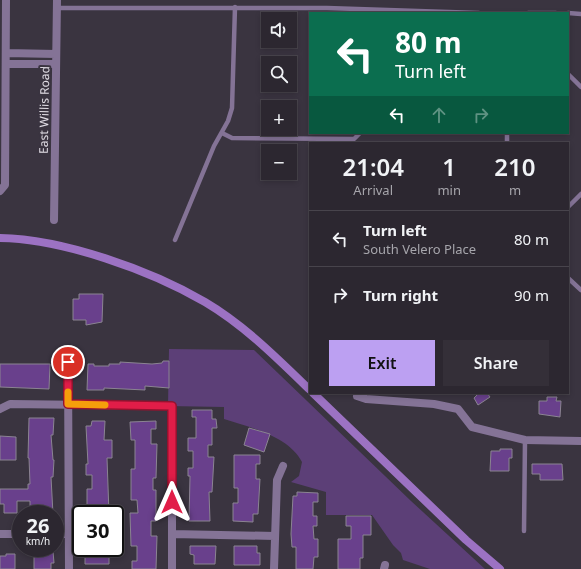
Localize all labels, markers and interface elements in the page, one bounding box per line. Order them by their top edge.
map controls [261,12,297,180]
button: sound [261,12,297,48]
text: 80 m [395,23,462,61]
icon: left [329,28,381,80]
button: search [261,56,297,92]
text: Turn left [395,59,466,83]
street label: East Willis Road [35,66,53,154]
button: + [261,100,297,136]
icon: left [386,104,408,126]
icon: ahead [428,104,450,126]
icon: right [470,104,492,126]
button: − [261,144,297,180]
text: 21:04 [342,150,404,183]
text: 1 [442,150,456,183]
text: 210 [494,150,536,183]
text: Arrival [353,181,393,199]
text: min [437,181,461,199]
text: m [509,181,521,199]
text: Turn left [363,220,427,240]
icon: left [329,228,351,250]
text: 80 m [514,229,549,249]
text: South Velero Place [363,240,476,258]
icon: right [329,284,351,306]
text: Turn right [363,285,438,305]
text: 90 m [514,285,549,305]
button: Exit [329,340,435,386]
button: Share [443,340,549,386]
pin [51,345,85,379]
icon: arrive [57,351,79,373]
position arrow [151,481,193,523]
speed limit sign: 30 [72,505,124,557]
text: 26 [27,512,49,539]
text: km/h [26,534,50,548]

